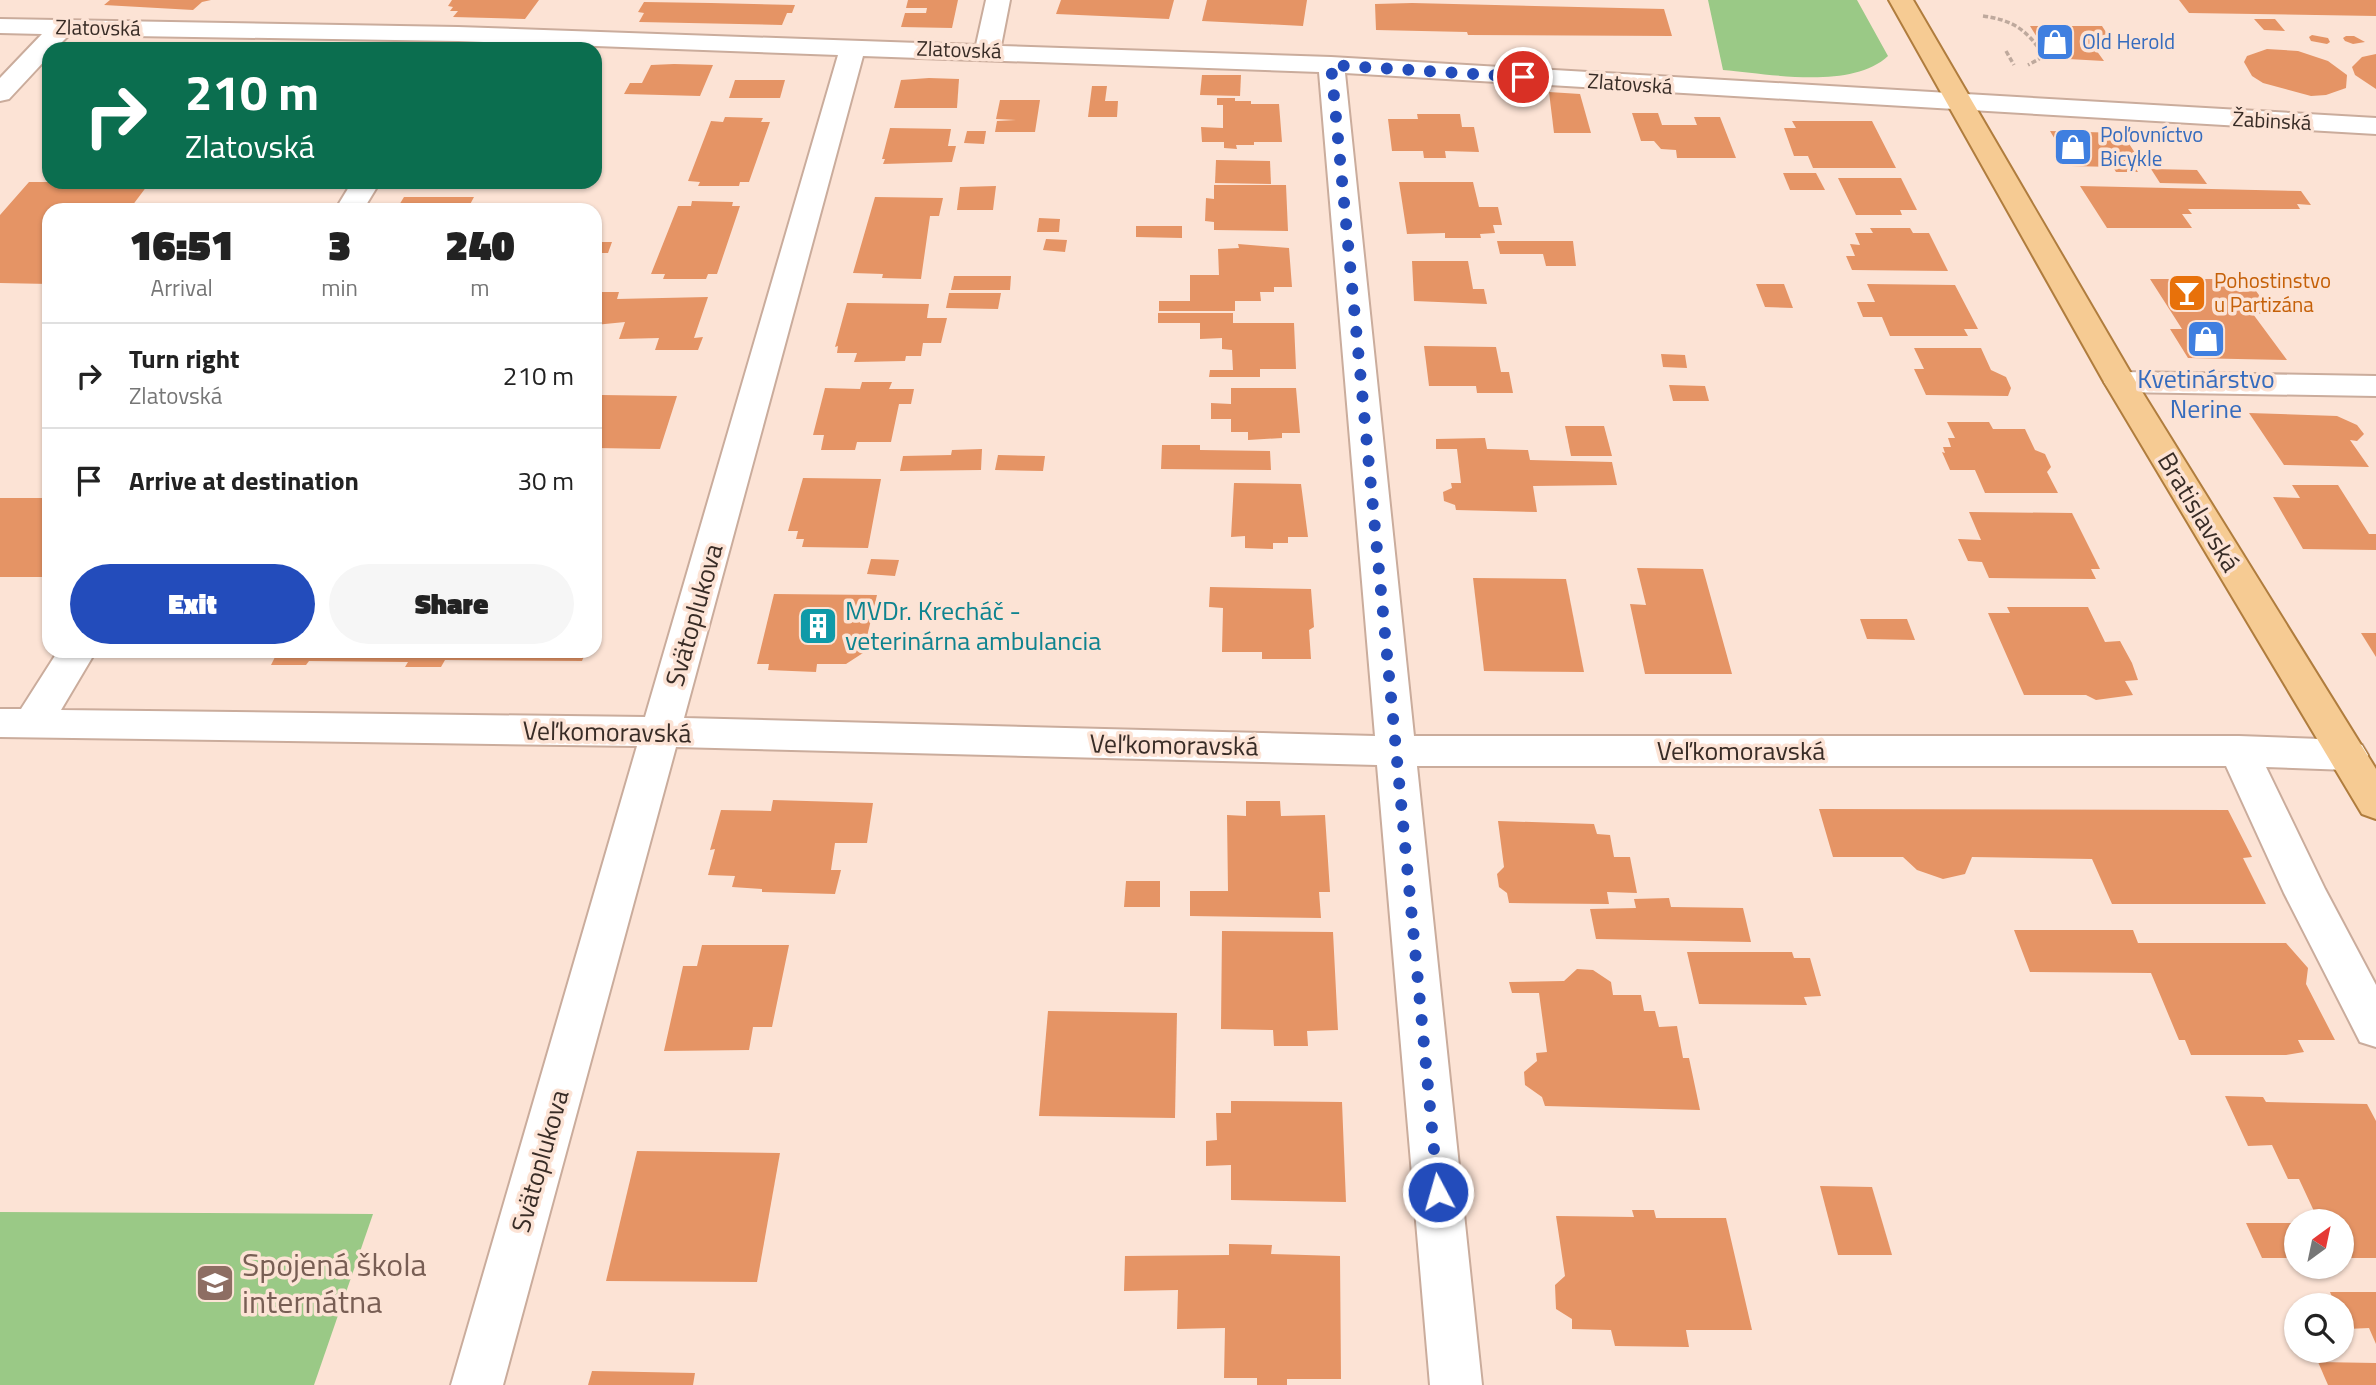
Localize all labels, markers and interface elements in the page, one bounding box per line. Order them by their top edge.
street label: Zlatovská [55,10,141,44]
shop icon: Old Herold [2034,21,2076,63]
place label: Old Herold [2082,25,2175,57]
street label: Zlatovská [916,32,1003,66]
pin [1493,47,1553,107]
text: 210 m [185,54,319,129]
icon: arrive [1504,58,1542,96]
street label: Zlatovská [1586,64,1674,102]
icon: right [70,70,161,161]
street label: Žabinská [2232,102,2313,138]
place label: Poľovníctvo Bicykle [2100,118,2203,174]
text: Zlatovská [185,122,315,170]
shop icon: Poľovníctvo Bicykle [2052,126,2094,168]
text: 16:51 [129,212,234,276]
text: 3 [328,212,351,276]
text: 240 [445,212,515,276]
place label: Pohostinstvo u Partizána [2214,264,2331,320]
text: Arrival [150,270,213,305]
text: min [321,270,358,305]
text: m [470,270,490,305]
bar icon: Pohostinstvo u Partizána [2166,272,2208,314]
shop icon: Kvetinárstvo Nerine [2185,318,2227,360]
text: Turn right [129,339,240,378]
text: 210 m [503,356,574,395]
icon: right [70,357,108,395]
place label: Kvetinárstvo Nerine [2137,359,2275,428]
text: Zlatovská [129,378,222,413]
street label: Bratislavská [2148,444,2251,579]
text: Arrive at destination [129,461,359,500]
text: 30 m [517,461,574,500]
icon: arrive [70,462,108,500]
street label: Svätoplukova [655,539,732,691]
button: Exit [70,564,315,644]
button: Share [329,564,574,644]
place label: MVDr. Krecháč - veterinárna ambulancia [845,591,1101,660]
building icon: MVDr. Krecháč - veterinárna ambulancia [797,605,839,647]
street label: Veľkomoravská [522,711,692,752]
street label: Veľkomoravská [1089,724,1259,765]
street label: Veľkomoravská [1657,731,1825,770]
street label: Svätoplukova [501,1085,578,1237]
position arrow [1401,1155,1475,1229]
north arrow [2284,1209,2354,1279]
map controls [2284,1209,2354,1363]
place label: Spojená škola internátna [242,1240,427,1325]
school or university icon: Spojená škola internátna [194,1262,236,1304]
button: search [2284,1293,2354,1363]

